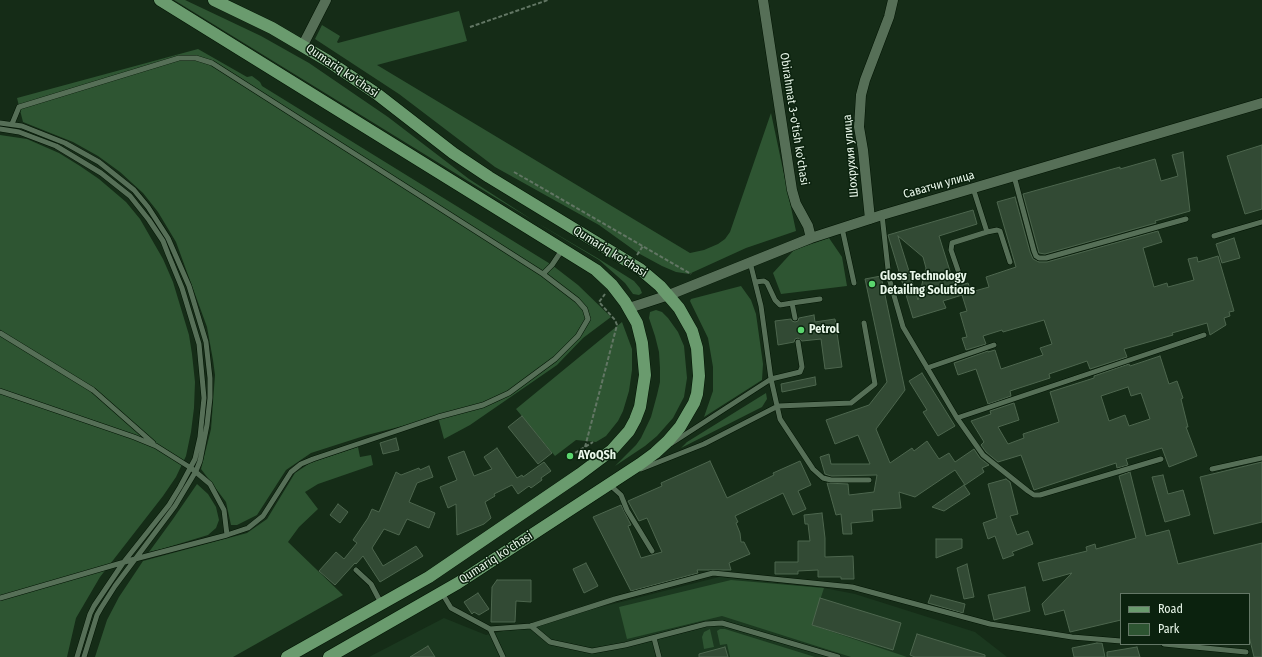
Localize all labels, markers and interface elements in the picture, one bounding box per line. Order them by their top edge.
street label: Qumariq ko'chasi [303,41,381,101]
street label: Obirahmat 3-o'tish ko'chasi [776,52,812,186]
street label: Шохрухия улица [840,114,862,198]
street label: Саватчи улица [902,168,976,202]
street label: Qumariq ko'chasi [570,223,650,281]
place label: Gloss Technology Detailing Solutions [880,270,975,298]
marker: Gloss Technology Detailing Solutions [867,279,877,289]
place label: Petrol [809,323,839,337]
marker: Petrol [796,325,806,335]
place label: AYoQSh [578,449,616,463]
marker: AYoQSh [565,451,575,461]
street label: Qumariq ko'chasi [457,529,535,587]
legend [1120,593,1250,645]
text: Road [1158,602,1183,616]
text: Park [1158,622,1179,636]

